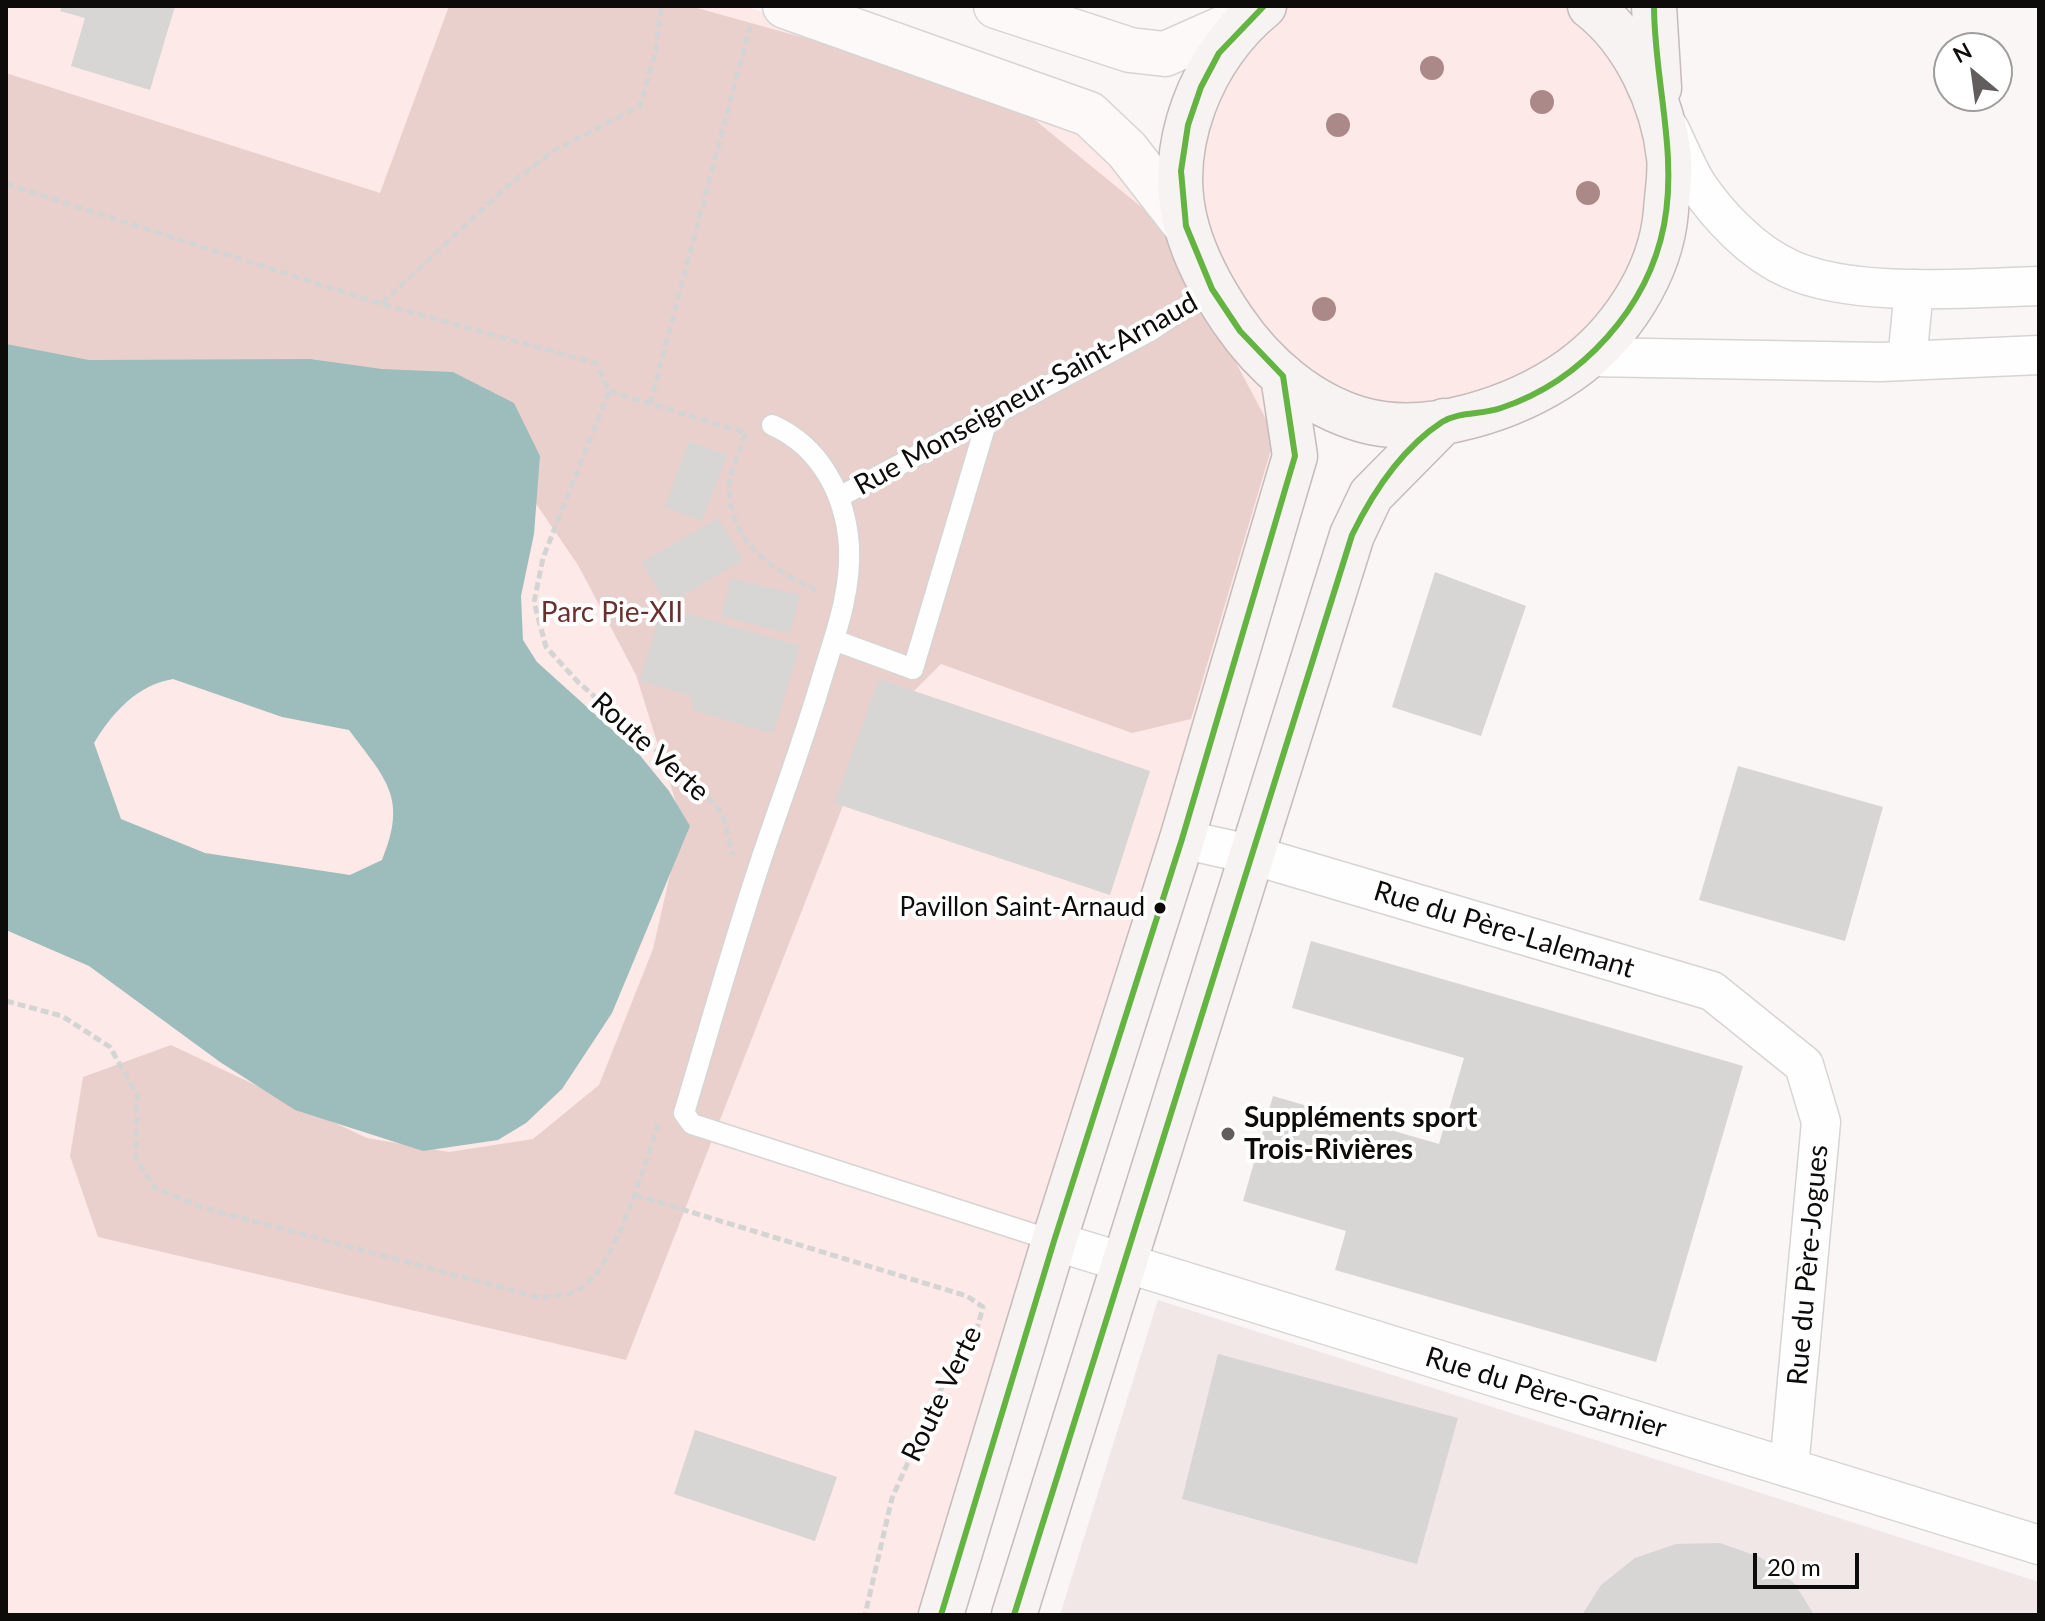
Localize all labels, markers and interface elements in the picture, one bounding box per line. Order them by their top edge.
north arrow [1933,32,2013,112]
text: N [1948,36,1976,68]
street label: Rue Monseigneur-Saint-Arnaud [849,285,1203,503]
park label: Parc Pie-XII [541,596,683,630]
street label: Route Verte [584,685,716,809]
street label: Rue du Père-Lalemant [1370,874,1638,986]
place label: Pavillon Saint-Arnaud [899,892,1145,924]
marker: Pavillon Saint-Arnaud [1152,900,1168,916]
place label: Suppléments sport Trois-Rivières [1244,1101,1477,1167]
marker: Suppléments sport Trois-Rivières [1219,1125,1237,1143]
street label: Rue du Père-Jogues [1781,1143,1835,1387]
street label: Route Verte [895,1321,989,1467]
street label: Rue du Père-Garnier [1421,1340,1671,1446]
scale bar [1757,1537,1863,1587]
text: 20 m [1767,1552,1821,1581]

